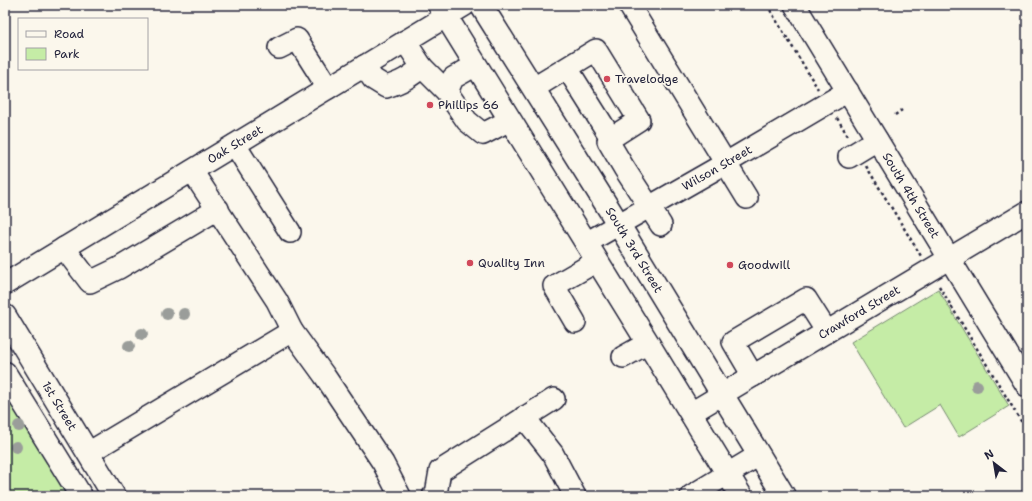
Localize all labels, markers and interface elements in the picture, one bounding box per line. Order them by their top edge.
legend [18,18,148,70]
text: Road [54,26,85,42]
text: Park [54,46,80,62]
place label: Travelodge [615,71,679,87]
marker: Travelodge [602,74,612,84]
place label: Phillips 66 [438,97,499,113]
marker: Phillips 66 [425,100,435,110]
street label: Oak Street [204,121,266,168]
street label: Wilson Street [679,141,755,194]
street label: South 4th Street [879,150,943,241]
street label: South 3rd Street [602,204,666,296]
place label: Quality Inn [478,255,545,271]
place label: Goodwill [738,257,790,273]
marker: Quality Inn [465,258,475,268]
marker: Goodwill [725,260,735,270]
street label: Crawford Street [815,282,903,343]
street label: 1st Street [38,378,80,433]
north arrow [974,443,1014,483]
text: N [982,446,997,464]

